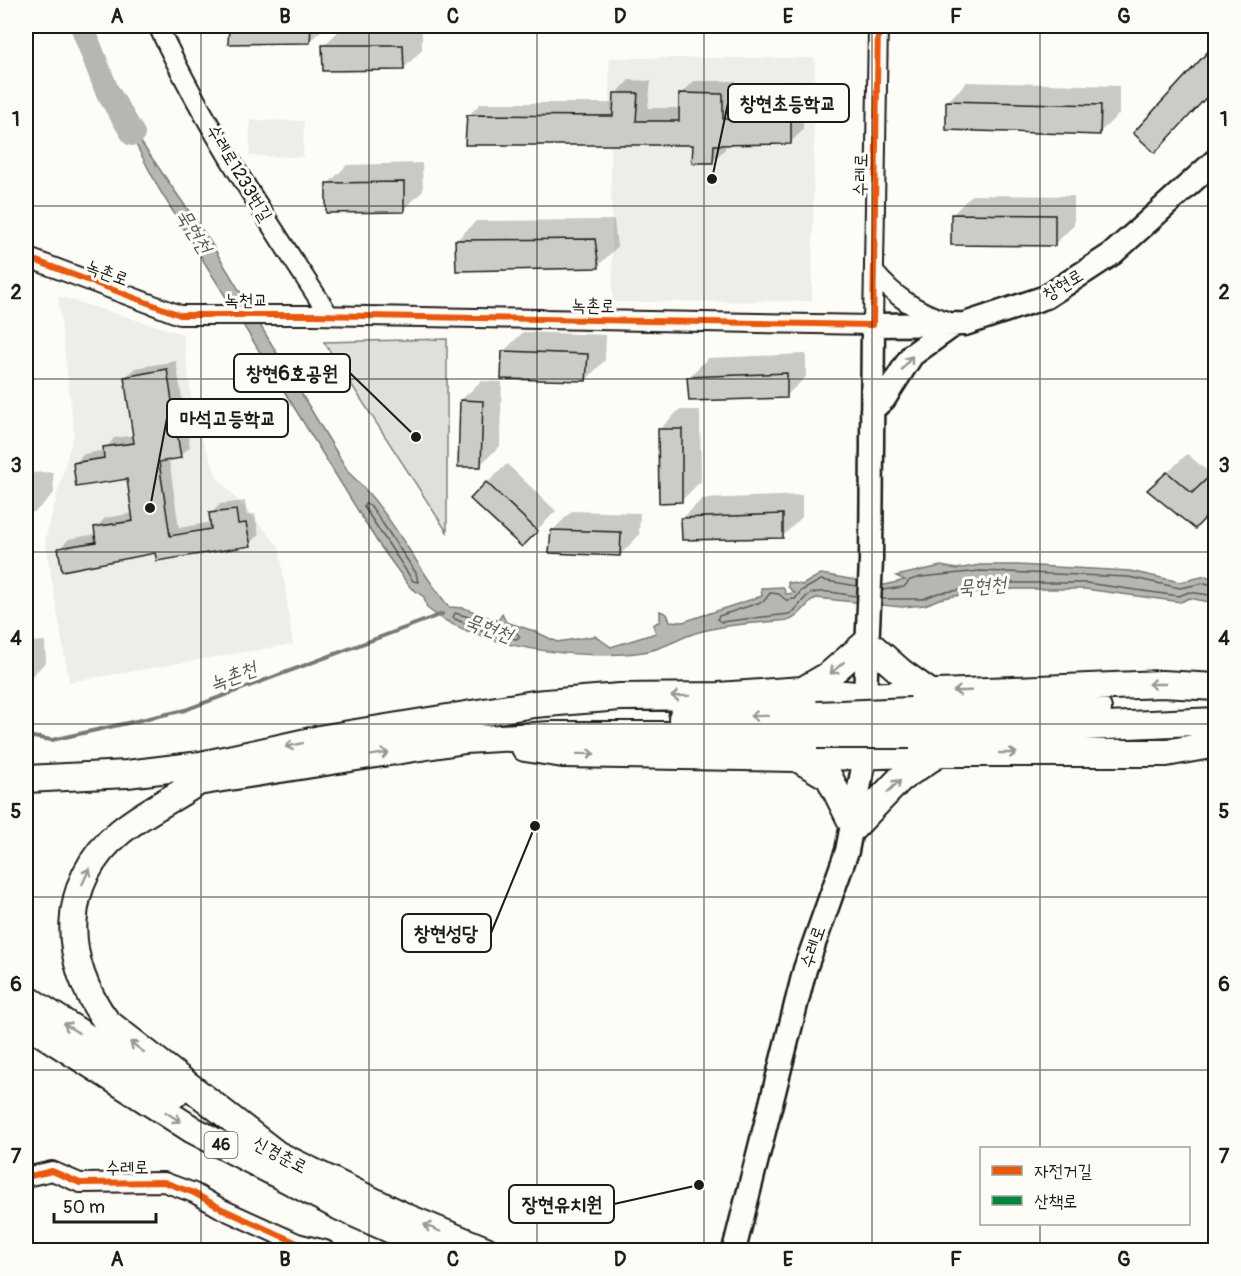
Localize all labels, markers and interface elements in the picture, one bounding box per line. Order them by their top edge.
text: A [111,4,124,29]
text: B [279,4,291,29]
text: C [447,4,459,29]
text: D [614,4,627,29]
text: E [783,4,794,29]
text: F [950,4,962,29]
text: G [1117,4,1131,29]
callout: 창현초등학교 [728,84,849,122]
text: 창현초등학교 [740,91,836,116]
text: 1 [12,107,20,132]
text: 1 [1220,107,1228,132]
street label: 수레로1233번길 [201,120,277,226]
street label: 수레로 [849,153,873,197]
water label: 묵현천 [171,204,218,260]
street label: 녹촌로 [83,255,131,291]
street label: 창현로 [1038,264,1088,306]
text: 2 [10,280,22,305]
text: 2 [1218,280,1230,305]
street label: 녹천교 [224,289,268,312]
street label: 녹촌로 [571,294,615,318]
callout: 창현6호공원 [234,354,350,392]
one-way arrow [900,355,913,371]
text: 창현6호공원 [246,361,338,386]
callout: 마석고등학교 [167,399,288,437]
text: 마석고등학교 [180,406,276,431]
text: 3 [10,453,22,478]
text: 3 [1218,453,1230,478]
water label: 묵현천 [957,571,1009,601]
water label: 묵현천 [462,608,518,649]
text: 4 [10,626,22,651]
text: 4 [1218,626,1230,651]
water label: 녹촌천 [206,655,262,696]
one-way arrow [830,661,845,675]
one-way arrow [1148,678,1168,690]
one-way arrow [953,685,973,696]
one-way arrow [671,691,691,702]
one-way arrow [749,710,769,722]
one-way arrow [285,740,305,751]
one-way arrow [997,747,1017,759]
one-way arrow [370,748,390,759]
one-way arrow [575,748,595,760]
one-way arrow [886,779,901,794]
text: 5 [11,799,22,824]
text: 5 [1219,799,1230,824]
one-way arrow [81,868,92,886]
callout: 창현성당 [402,914,491,952]
text: 창현성당 [414,921,478,946]
street label: 수레로 [795,923,831,971]
text: 6 [10,972,22,997]
text: 6 [1218,972,1230,997]
one-way arrow [63,1022,80,1034]
one-way arrow [129,1040,145,1053]
one-way arrow [164,1111,181,1123]
street label: 신경춘로 [249,1131,311,1179]
road number: 46 [204,1132,238,1158]
text: 7 [11,1144,22,1169]
text: 7 [1219,1144,1230,1169]
legend [980,1147,1190,1225]
street label: 수레로 [105,1156,149,1180]
text: 자전거길 [1034,1160,1092,1183]
callout: 장현유치원 [509,1185,614,1223]
scale bar [54,1186,156,1224]
text: 산책로 [1034,1190,1077,1213]
text: 장현유치원 [522,1192,602,1217]
text: 50 m [63,1196,105,1219]
one-way arrow [423,1222,441,1233]
text: A [111,1247,124,1272]
text: B [279,1247,291,1272]
text: C [447,1247,459,1272]
text: D [614,1247,627,1272]
text: E [783,1247,794,1272]
text: F [950,1247,962,1272]
text: G [1117,1247,1131,1272]

